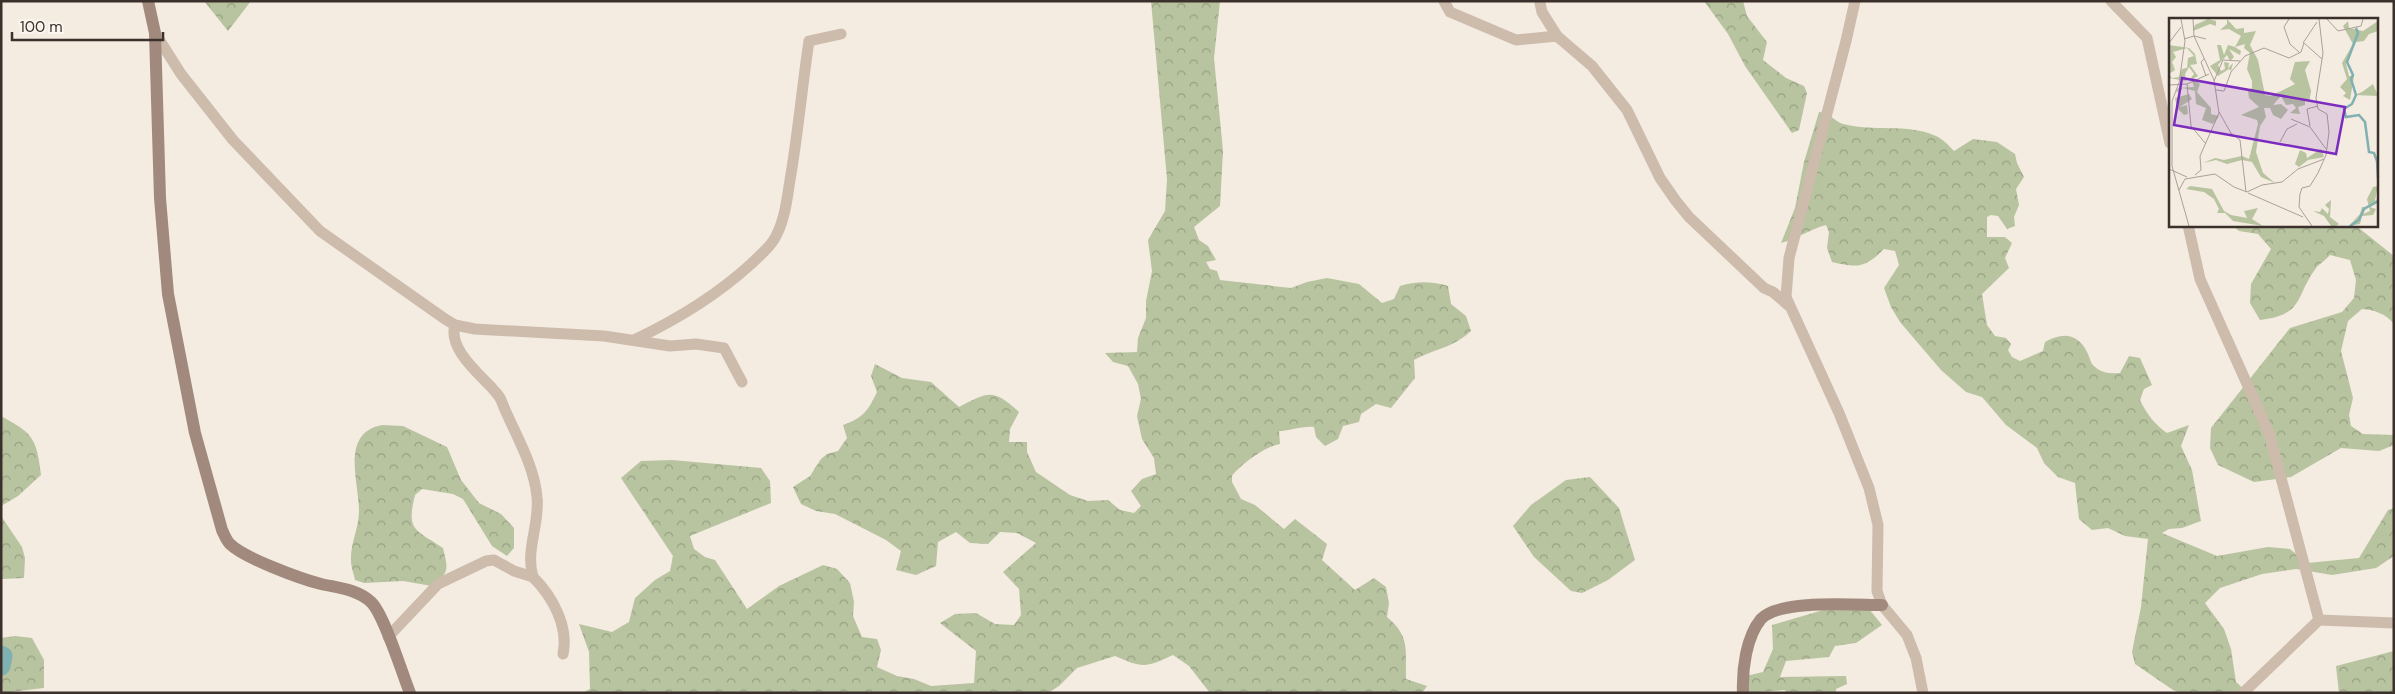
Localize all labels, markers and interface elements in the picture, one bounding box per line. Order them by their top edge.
scale bar [12,10,164,42]
text: 100 m [20,17,63,37]
inset map [2169,18,2378,226]

